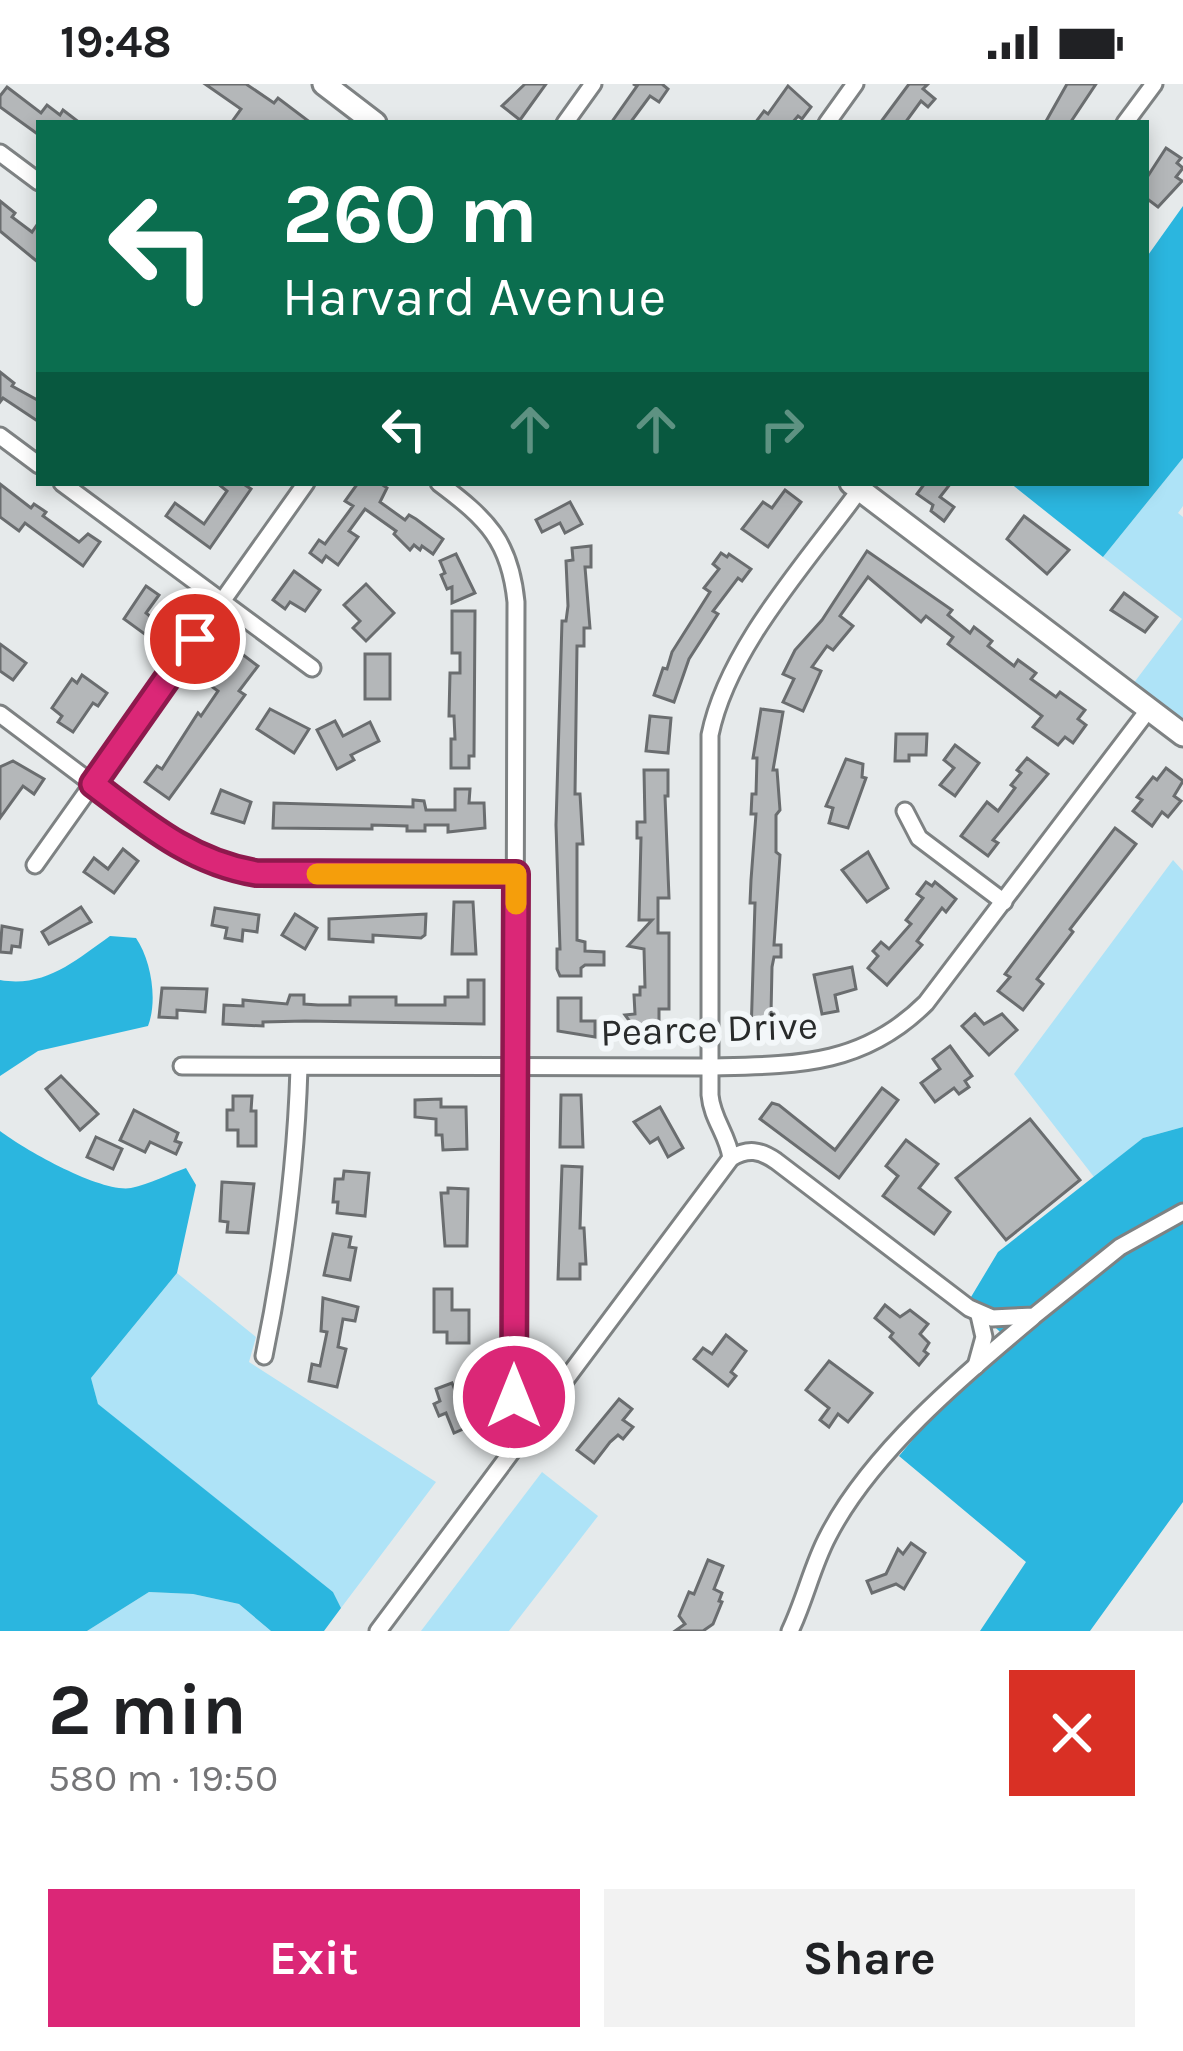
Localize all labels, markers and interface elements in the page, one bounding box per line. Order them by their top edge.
text: 19:48 [60,16,172,68]
text: 260 m [282,165,538,263]
icon: left [84,168,240,324]
text: Harvard Avenue [282,265,666,329]
icon: left [371,396,437,462]
icon: ahead [497,396,563,462]
icon: ahead [623,396,689,462]
icon: right [749,396,815,462]
pin [144,588,246,690]
icon: arrive [162,606,228,672]
street label: Pearce Drive [599,1002,819,1056]
position arrow [451,1334,577,1460]
text: 2 min [48,1668,247,1752]
button: close [1009,1670,1135,1796]
text: 580 m · 19:50 [48,1755,278,1801]
button: Exit [48,1889,580,2027]
button: Share [604,1889,1135,2027]

